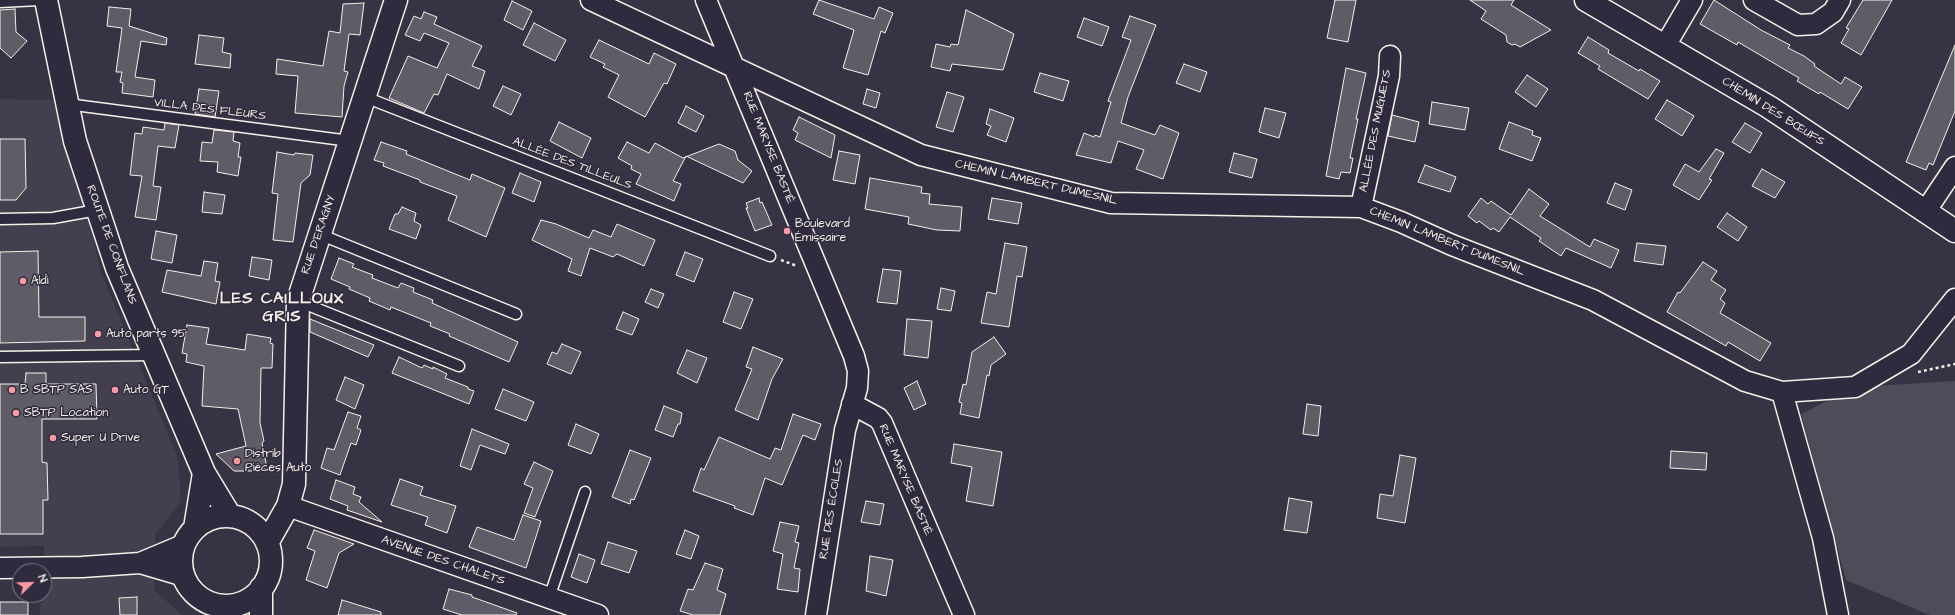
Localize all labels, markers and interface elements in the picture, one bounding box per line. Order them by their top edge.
street label: ALLÉE DES MUGUETS [1357,68,1395,194]
street label: CHEMIN DES BŒUFS [1719,75,1827,149]
street label: RUE MARYSE BASTIÉ [739,90,797,206]
street label: VILLA DES FLEURS [153,96,267,124]
street label: ALLÉE DES TILLEULS [510,135,634,193]
street label: CHEMIN LAMBERT DUMESNIL [953,157,1119,209]
street label: ROUTE DE CONFLANS [83,183,139,307]
street label: RUE D'ERAGNY [299,194,339,276]
street label: CHEMIN LAMBERT DUMESNIL [1367,204,1527,280]
place label: Boulevard Émissaire [795,217,850,245]
marker: Boulevard Émissaire [782,226,792,236]
place label: Aldi [31,274,49,288]
marker: Aldi [18,276,28,286]
district label: LES CAILLOUX GRIS [220,290,344,328]
place label: Auto parts 95 [106,327,187,341]
marker: Auto parts 95 [93,329,103,339]
place label: B SBTP SAS [20,383,93,397]
place label: Auto GT [123,383,169,397]
marker: B SBTP SAS [7,385,17,395]
marker: Auto GT [110,385,120,395]
place label: SBTP Location [24,406,108,420]
marker: SBTP Location [11,408,21,418]
street label: RUE MARYSE BASTIÉ [875,422,935,538]
place label: Super U Drive [61,431,140,445]
marker: Super U Drive [48,433,58,443]
place label: Distrib Pièces Auto [245,447,311,475]
marker: Distrib Pièces Auto [232,456,242,466]
street label: RUE DES ÉCOLES [817,458,847,560]
street label: AVENUE DES CHALETS [379,533,507,589]
north arrow [12,563,52,603]
text: N [34,572,51,585]

